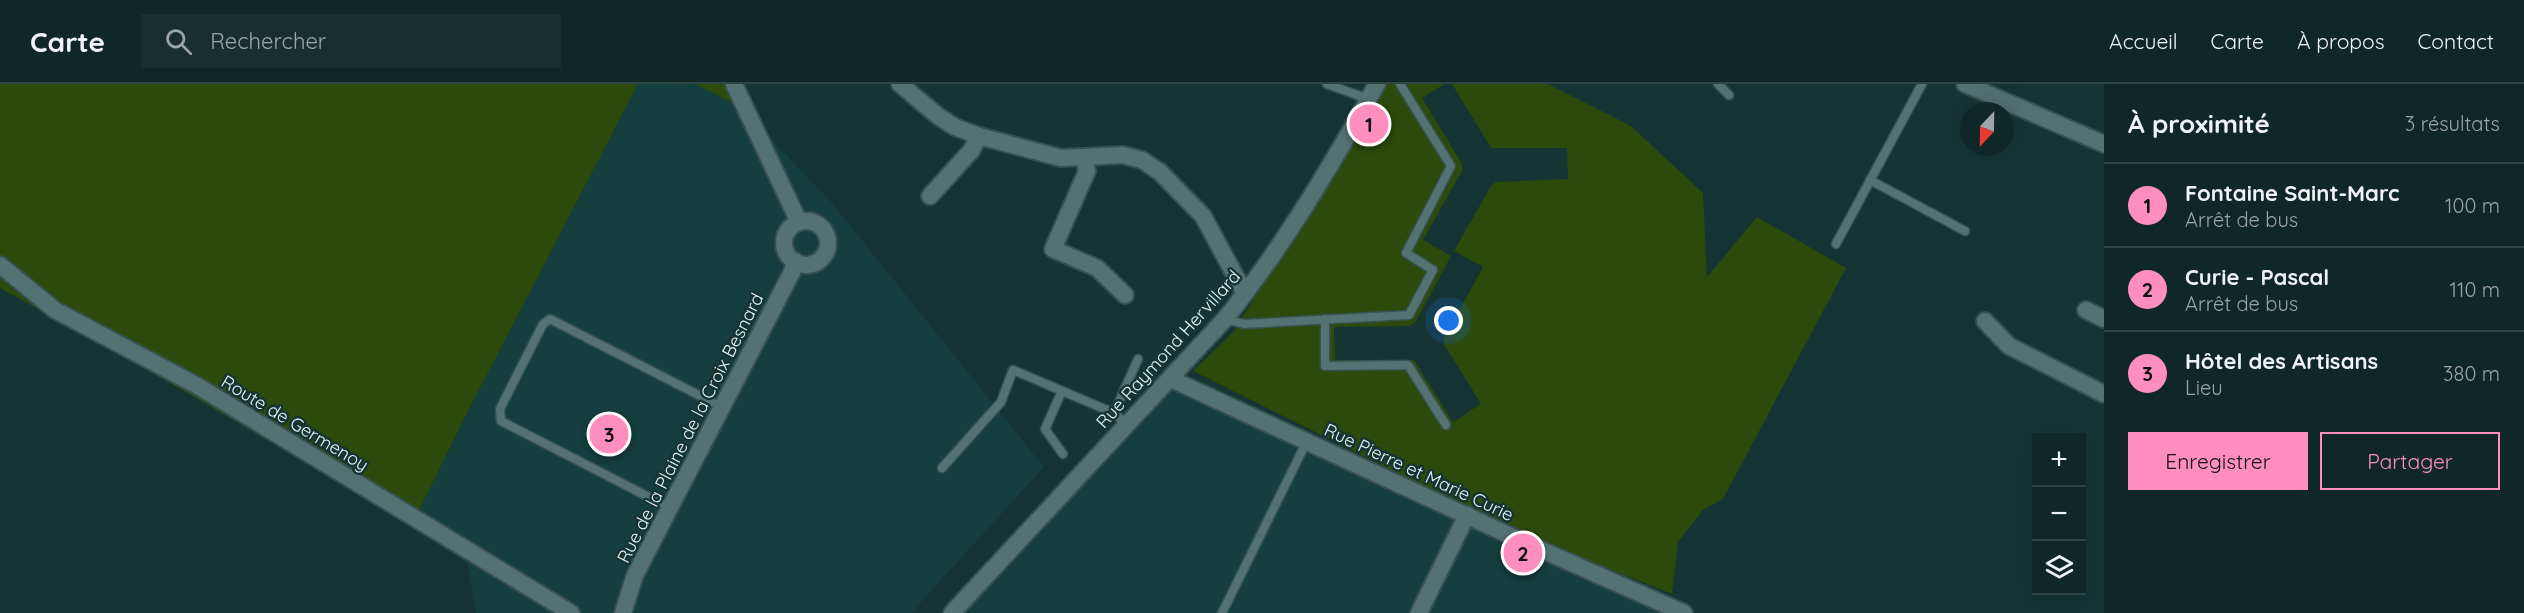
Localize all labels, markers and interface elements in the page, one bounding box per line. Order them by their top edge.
search box [141,14,561,68]
text: Carte [30,24,105,59]
icon: search [162,25,195,58]
text: Rechercher [210,27,326,55]
text: Accueil [2109,28,2178,54]
text: Carte [2211,28,2264,54]
text: À propos [2297,28,2385,54]
text: Contact [2418,28,2494,54]
pin: 1 [1350,102,1388,147]
north arrow [1960,102,2014,156]
text: À proximité [2128,107,2270,140]
text: 3 résultats [2405,111,2500,136]
text: Fontaine Saint-Marc [2185,179,2399,207]
text: 1 [2144,193,2151,218]
text: 100 m [2445,193,2500,218]
text: Arrêt de bus [2185,207,2298,232]
text: Curie - Pascal [2185,263,2329,291]
street label: Rue Raymond Hervillard [1091,265,1245,433]
text: 2 [2142,277,2153,302]
text: 110 m [2450,277,2500,302]
street label: Rue de la Plaine de la Croix Besnard [612,289,768,567]
text: Arrêt de bus [2185,291,2298,316]
your location [1434,306,1463,335]
text: Hôtel des Artisans [2185,347,2378,375]
text: 3 [2142,361,2153,386]
text: 380 m [2443,361,2500,386]
street label: Route de Germenoy [217,370,373,476]
text: Lieu [2185,375,2223,400]
pin: 3 [590,412,628,456]
street label: Rue Pierre et Marie Curie [1321,418,1517,526]
button: Enregistrer [2128,432,2308,490]
button: Partager [2320,432,2500,490]
map controls [2032,433,2086,595]
button: + [2032,433,2086,487]
button: − [2032,487,2086,541]
pin: 2 [1504,530,1543,576]
button: layers [2032,541,2086,595]

